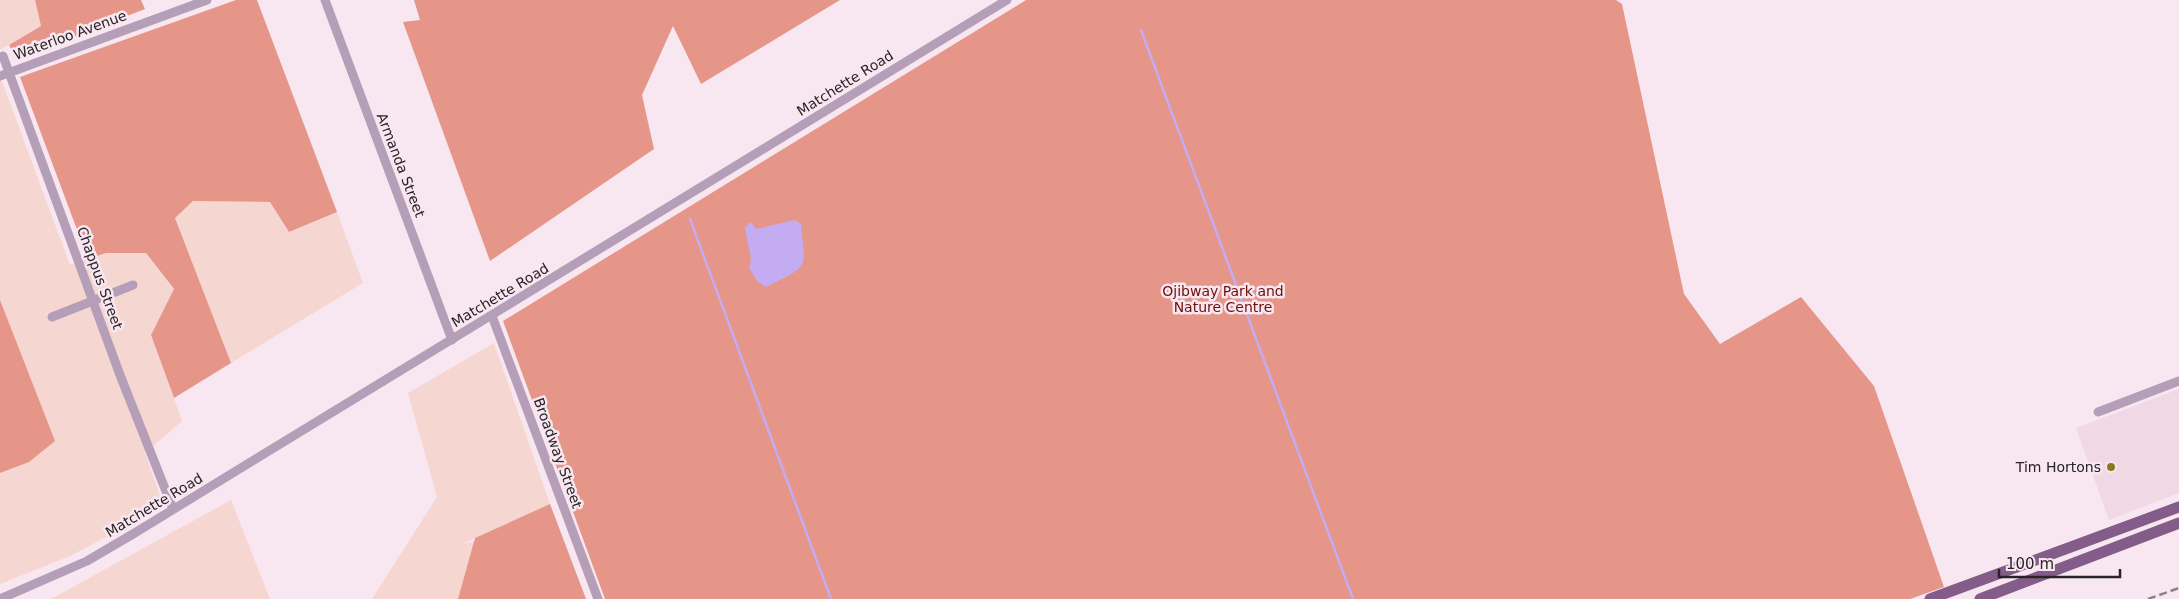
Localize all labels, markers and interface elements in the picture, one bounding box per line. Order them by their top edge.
street label: Waterloo Avenue [11,7,129,63]
street label: Matchette Road [794,47,896,119]
street label: Armanda Street [374,110,428,220]
street label: Chappus Street [74,224,126,332]
street label: Matchette Road [449,260,551,330]
park label: Ojibway Park and Nature Centre [1162,283,1284,315]
street label: Broadway Street [531,396,586,511]
place label: Tim Hortons [2015,459,2101,475]
marker: Tim Hortons [2105,461,2117,473]
street label: Matchette Road [103,470,205,540]
scale bar [1999,546,2120,578]
text: 100 m [2006,555,2054,573]

